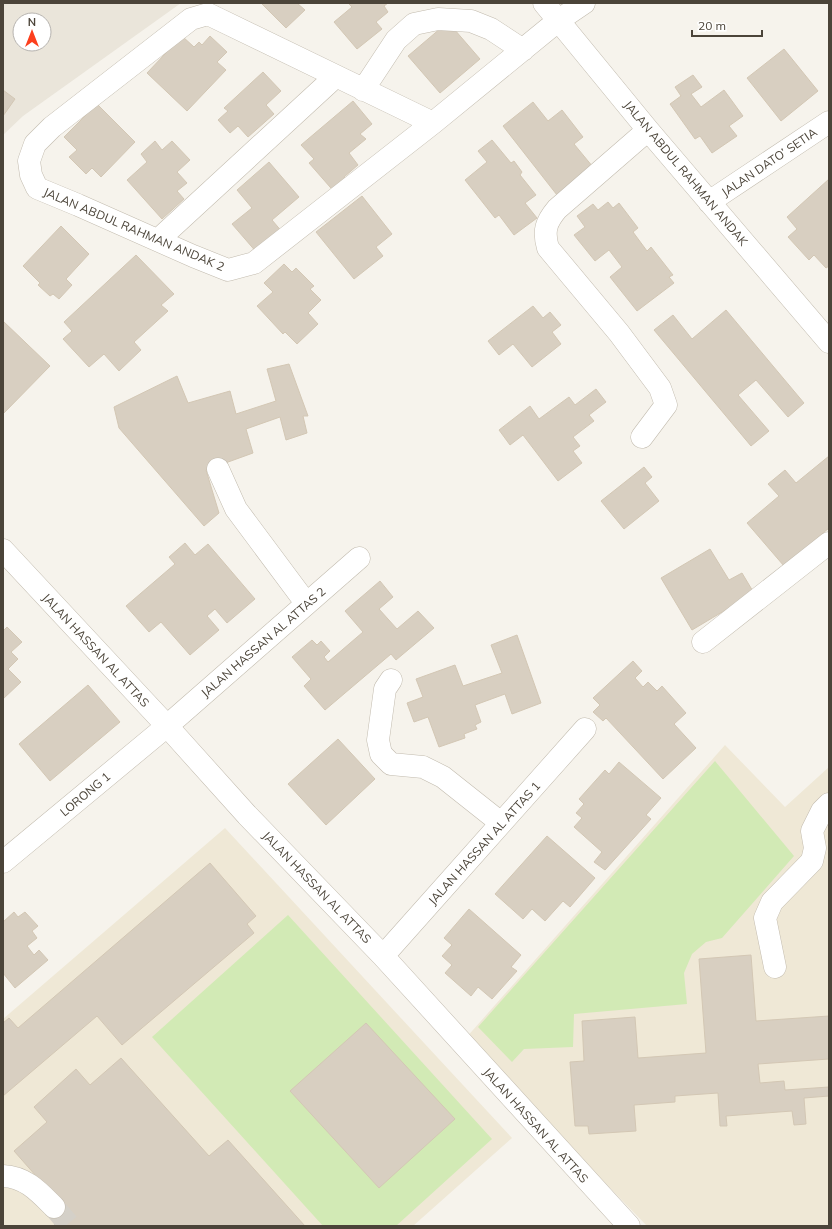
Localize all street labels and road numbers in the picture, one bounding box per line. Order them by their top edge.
street label: JALAN ABDUL RAHMAN ANDAK [621,97,751,249]
street label: JALAN DATO’ SETIA [718,124,820,200]
street label: JALAN ABDUL RAHMAN ANDAK 2 [41,184,227,274]
street label: JALAN HASSAN AL ATTAS 2 [198,584,328,700]
street label: JALAN HASSAN AL ATTAS [39,590,153,710]
street label: LORONG 1 [57,769,113,819]
street label: JALAN HASSAN AL ATTAS 1 [425,778,543,908]
street label: JALAN HASSAN AL ATTAS [259,828,375,946]
street label: JALAN HASSAN AL ATTAS [480,1064,592,1186]

